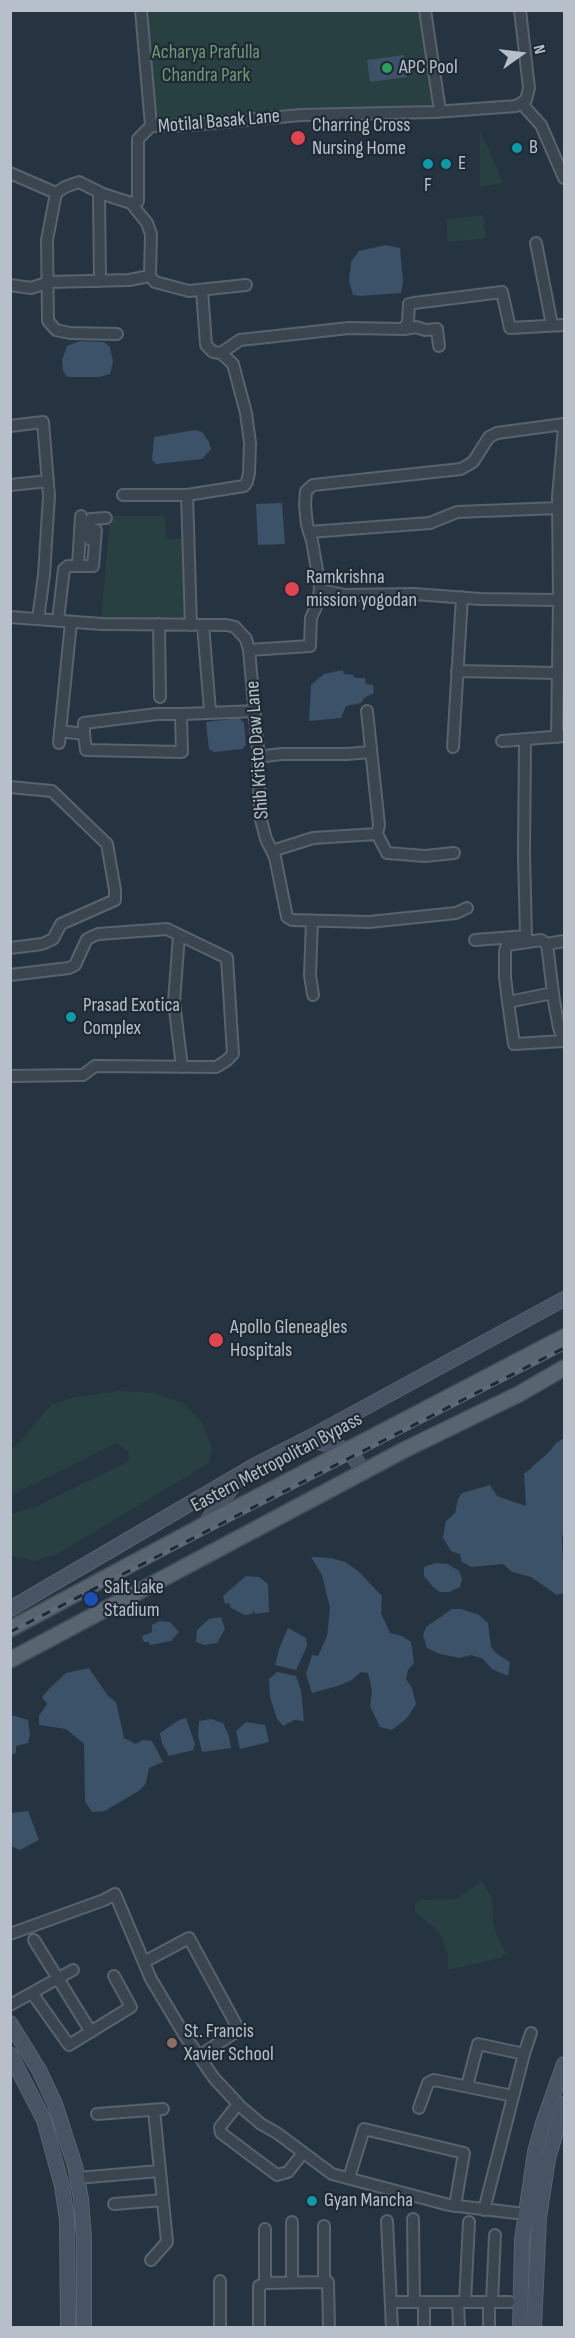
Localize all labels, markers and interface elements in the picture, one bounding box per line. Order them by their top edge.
north arrow [491,24,551,84]
park label: Acharya Prafulla Chandra Park [152,41,260,88]
text: N [529,43,549,56]
place label: APC Pool [399,56,458,80]
marker: APC Pool [380,61,394,75]
street label: Motilal Basak Lane [157,105,281,139]
place label: Charring Cross Nursing Home [312,114,410,161]
marker: Charring Cross Nursing Home [289,129,307,147]
place label: B [529,136,538,160]
marker: B [510,141,524,155]
place label: E [458,152,466,176]
marker: F [421,157,435,171]
marker: E [439,157,453,171]
place label: F [424,174,432,198]
place label: Ramkrishna mission yogodan [306,566,417,613]
marker: Ramkrishna mission yogodan [283,580,301,598]
street label: Shib Kristo Daw Lane [241,680,275,820]
place label: Prasad Exotica Complex [83,994,180,1041]
marker: Prasad Exotica Complex [64,1010,78,1024]
place label: Apollo Gleneagles Hospitals [230,1316,347,1363]
marker: Apollo Gleneagles Hospitals [207,1331,225,1349]
street label: Eastern Metropolitan Bypass [187,1408,367,1518]
place label: Salt Lake Stadium [104,1576,164,1623]
marker: Salt Lake Stadium [82,1590,100,1608]
place label: St. Francis Xavier School [184,2020,274,2067]
marker: St. Francis Xavier School [165,2036,179,2050]
place label: Gyan Mancha [324,2189,413,2213]
marker: Gyan Mancha [305,2194,319,2208]

